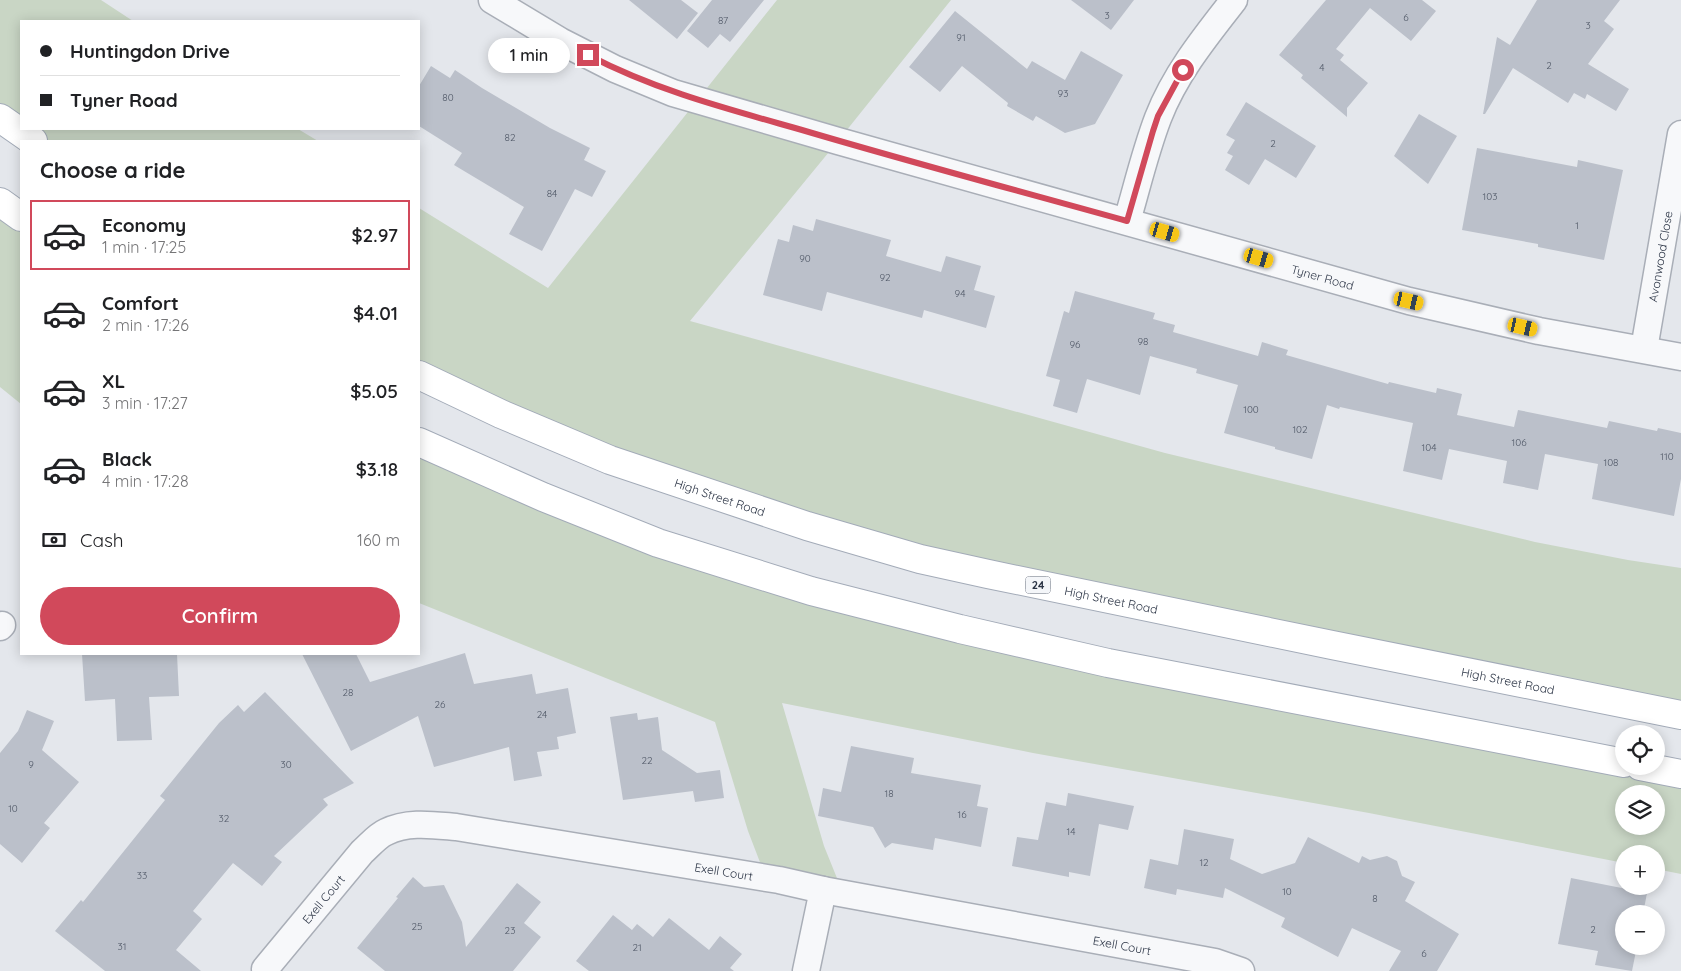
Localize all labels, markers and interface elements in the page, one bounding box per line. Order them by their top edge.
house number: 3 [1104,9,1110,22]
house number: 6 [1403,11,1409,24]
house number: 87 [718,14,728,27]
house number: 3 [1585,19,1591,32]
house number: 91 [956,31,966,44]
callout: 1 min [488,38,570,72]
text: Huntingdon Drive [70,39,230,63]
route end [577,44,599,66]
text: 1 min [510,45,548,65]
route start [1172,59,1194,81]
house number: 2 [1546,59,1552,72]
house number: 4 [1319,61,1325,74]
house number: 93 [1058,87,1068,100]
text: Tyner Road [70,88,178,112]
house number: 80 [442,91,454,104]
house number: 82 [505,131,516,144]
house number: 2 [1270,137,1276,150]
text: Choose a ride [40,156,185,184]
house number: 84 [547,187,557,200]
house number: 103 [1483,190,1497,203]
street label: Avonwood Close [1645,209,1675,303]
icon: car [42,213,87,258]
text: Economy [102,213,186,237]
house number: 1 [1575,219,1579,232]
car [1148,221,1181,243]
text: $2.97 [352,223,398,247]
text: 1 min · 17:25 [102,237,186,257]
car [1242,247,1275,269]
house number: 90 [799,252,811,265]
street label: Tyner Road [1290,261,1356,293]
house number: 92 [879,271,891,284]
house number: 94 [955,287,965,300]
car [1392,290,1425,312]
icon: car [42,291,87,336]
text: Comfort [102,291,179,315]
text: $4.01 [353,301,398,325]
text: 2 min · 17:26 [102,315,189,335]
car [1506,316,1539,338]
house number: 98 [1138,335,1148,348]
house number: 96 [1070,338,1081,351]
icon: car [42,369,87,414]
text: XL [102,369,125,393]
text: $5.05 [350,379,398,403]
text: 3 min · 17:27 [102,393,188,413]
house number: 100 [1243,403,1259,416]
house number: 102 [1292,423,1308,436]
house number: 106 [1511,436,1527,449]
house number: 104 [1422,441,1436,454]
icon: car [42,447,87,492]
text: Black [102,447,152,471]
house number: 110 [1660,450,1674,463]
house number: 108 [1603,456,1619,469]
text: $3.18 [356,457,398,481]
text: 4 min · 17:28 [102,471,189,491]
street label: High Street Road [673,475,767,519]
icon: cash [40,526,68,554]
text: Cash [80,528,124,552]
text: 160 m [357,530,400,550]
road number: 24 [1026,576,1050,594]
street label: High Street Road [1063,583,1159,616]
button: Confirm [40,587,400,645]
street label: High Street Road [1460,664,1556,697]
house number: 28 [343,686,353,699]
house number: 26 [435,698,446,711]
house number: 24 [537,708,547,721]
map controls [1615,725,1665,955]
button: locate [1615,725,1665,775]
house number: 22 [641,754,653,767]
house number: 9 [28,758,34,771]
house number: 30 [280,758,292,771]
button: layers [1615,785,1665,835]
house number: 18 [884,787,894,800]
house number: 10 [8,802,18,815]
house number: 16 [957,808,967,821]
house number: 32 [219,812,230,825]
house number: 14 [1067,825,1075,838]
button: + [1615,845,1665,895]
house number: 12 [1199,856,1209,869]
street label: Exell Court [694,859,754,883]
house number: 33 [137,869,147,882]
street label: Exell Court [299,872,348,926]
house number: 10 [1282,885,1292,898]
house number: 8 [1372,892,1378,905]
button: − [1615,905,1665,955]
house number: 25 [412,920,423,933]
house number: 2 [1590,923,1596,936]
house number: 23 [505,924,515,937]
street label: Exell Court [1092,932,1152,958]
house number: 31 [118,940,126,953]
house number: 21 [632,941,642,954]
house number: 6 [1421,947,1427,960]

